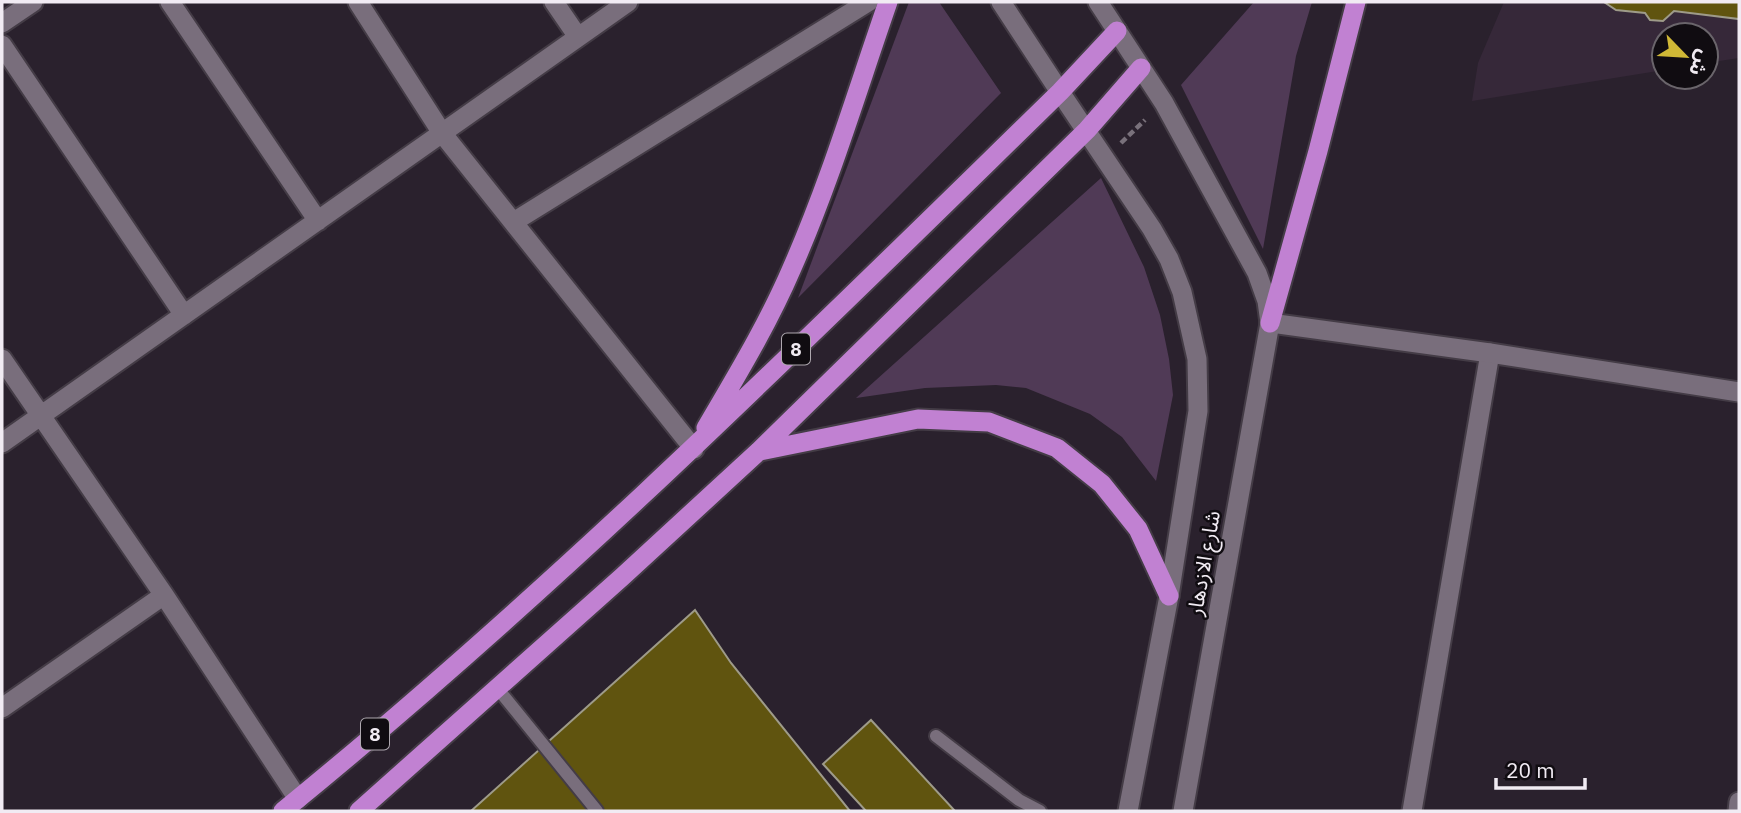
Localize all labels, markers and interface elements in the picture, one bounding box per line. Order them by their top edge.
north arrow [1650,21,1720,91]
text: ش [1684,46,1717,80]
road number: 8 [782,334,810,364]
street label: شارع الازدهار [1180,508,1228,619]
road number: 8 [361,719,389,750]
scale bar [1496,746,1585,790]
text: 20 m [1506,756,1555,784]

